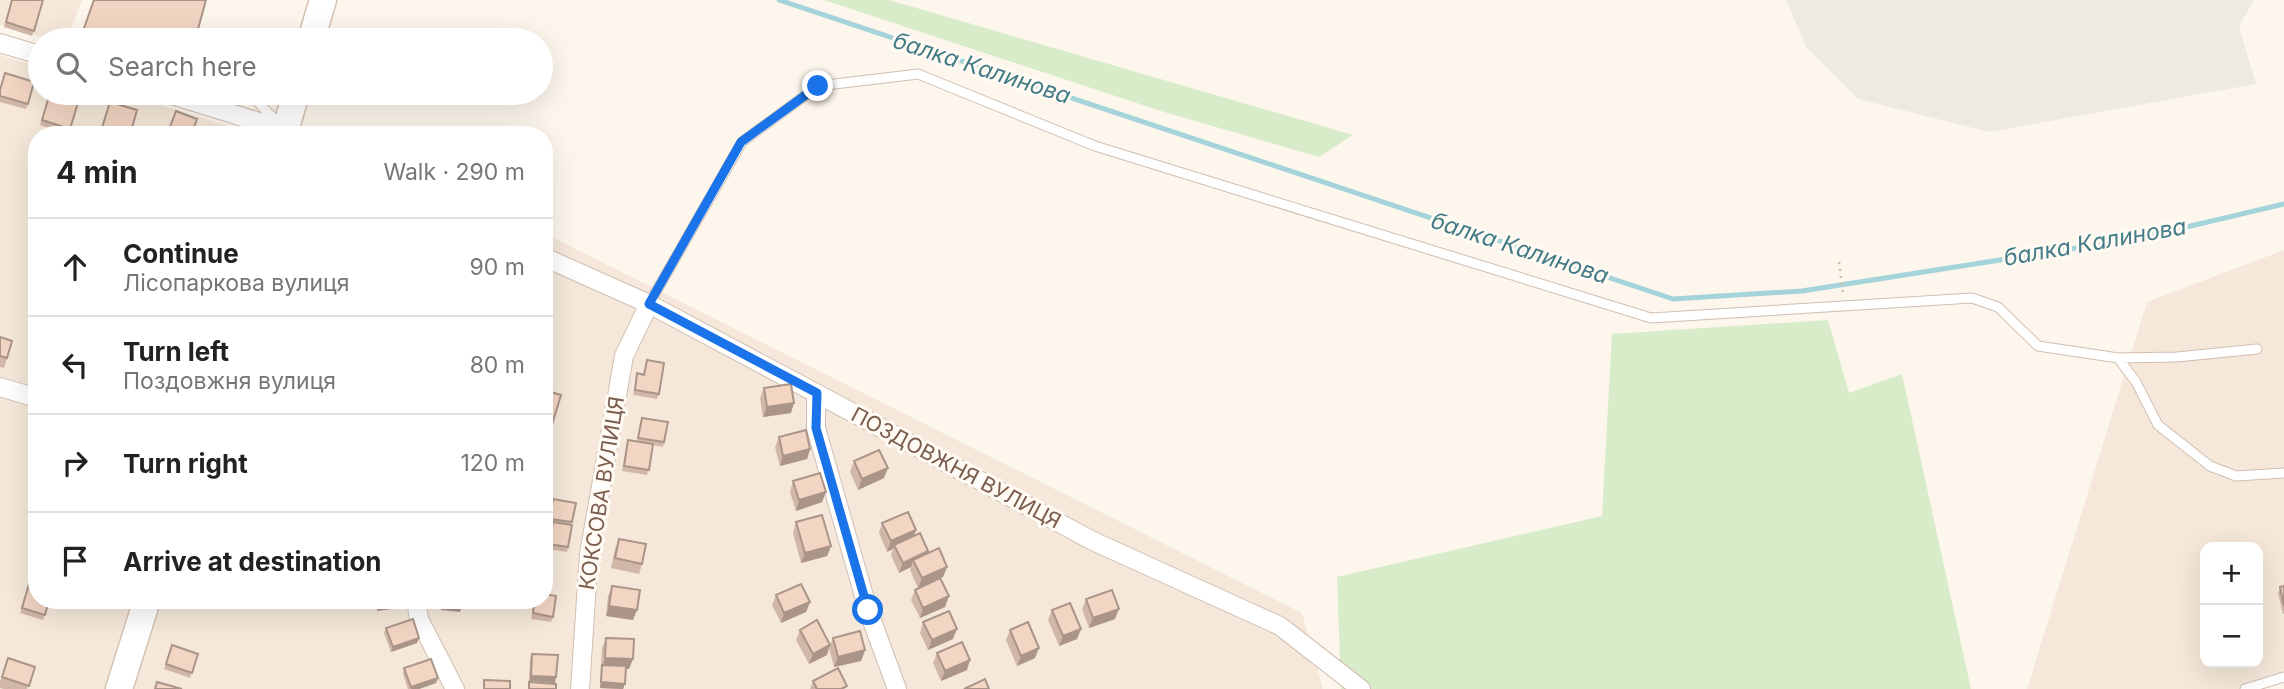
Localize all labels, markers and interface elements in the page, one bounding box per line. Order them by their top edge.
water label: балка Калинова [890,26,1074,110]
search box [28,28,553,105]
icon: search [52,48,90,86]
text: Search here [108,51,257,82]
route end [802,70,833,101]
text: 4 min [56,154,138,190]
text: Walk · 290 m [383,158,525,186]
water label: балка Калинова [1428,206,1612,290]
water label: балка Калинова [2001,212,2189,272]
text: Continue [123,238,239,269]
icon: ahead [56,248,94,286]
text: 90 m [470,253,525,281]
text: Лісопаркова вулиця [123,269,350,297]
text: Turn left [123,336,229,367]
icon: left [56,346,94,384]
text: 80 m [470,351,525,379]
text: Поздовжня вулиця [123,367,336,395]
street label: КОКСОВА ВУЛИЦЯ [574,394,629,591]
street label: ПОЗДОВЖНЯ ВУЛИЦЯ [847,402,1065,534]
icon: right [56,444,94,482]
text: Turn right [123,448,248,479]
text: 120 m [460,449,525,477]
icon: arrive [56,542,94,580]
map controls [2200,542,2263,668]
button: + [2200,542,2263,605]
text: Arrive at destination [123,546,382,577]
route start [852,594,883,625]
button: − [2200,605,2263,668]

